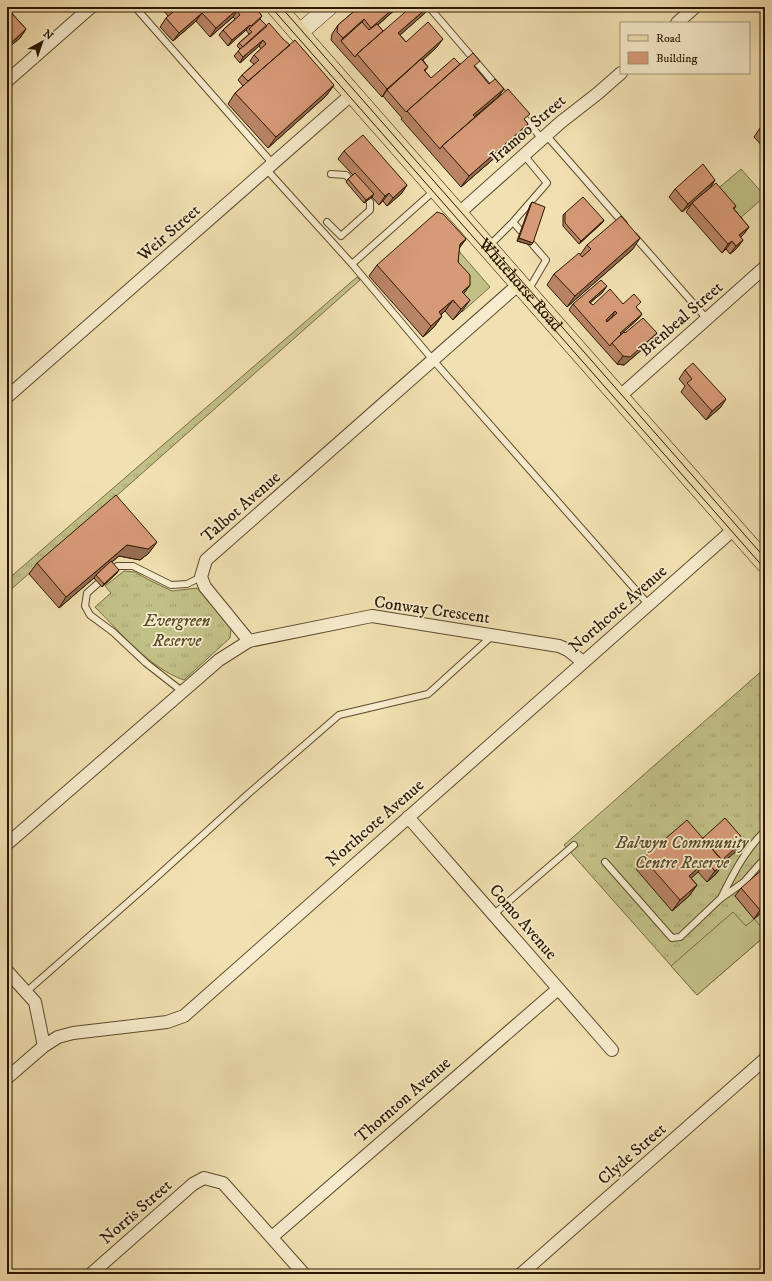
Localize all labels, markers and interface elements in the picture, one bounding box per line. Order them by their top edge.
north arrow [22,22,62,62]
legend [620,22,750,74]
text: N [40,27,56,43]
text: Road [656,31,681,46]
text: Building [656,51,697,66]
street label: Iramoo Street [485,90,571,168]
street label: Weir Street [132,199,205,267]
street label: Whitehorse Road [473,233,568,336]
street label: Brenbeal Street [635,276,728,361]
street label: Talbot Avenue [197,467,285,547]
street label: Northcote Avenue [564,560,672,658]
street label: Conway Crescent [373,591,492,629]
park label: Evergreen Reserve [143,610,211,652]
street label: Northcote Avenue [321,774,429,872]
park label: Balwyn Community Centre Reserve [615,832,750,874]
street label: Como Avenue [484,880,562,964]
street label: Thornton Avenue [350,1052,456,1148]
street label: Clyde Street [593,1118,671,1190]
street label: Norris Street [95,1174,177,1249]

